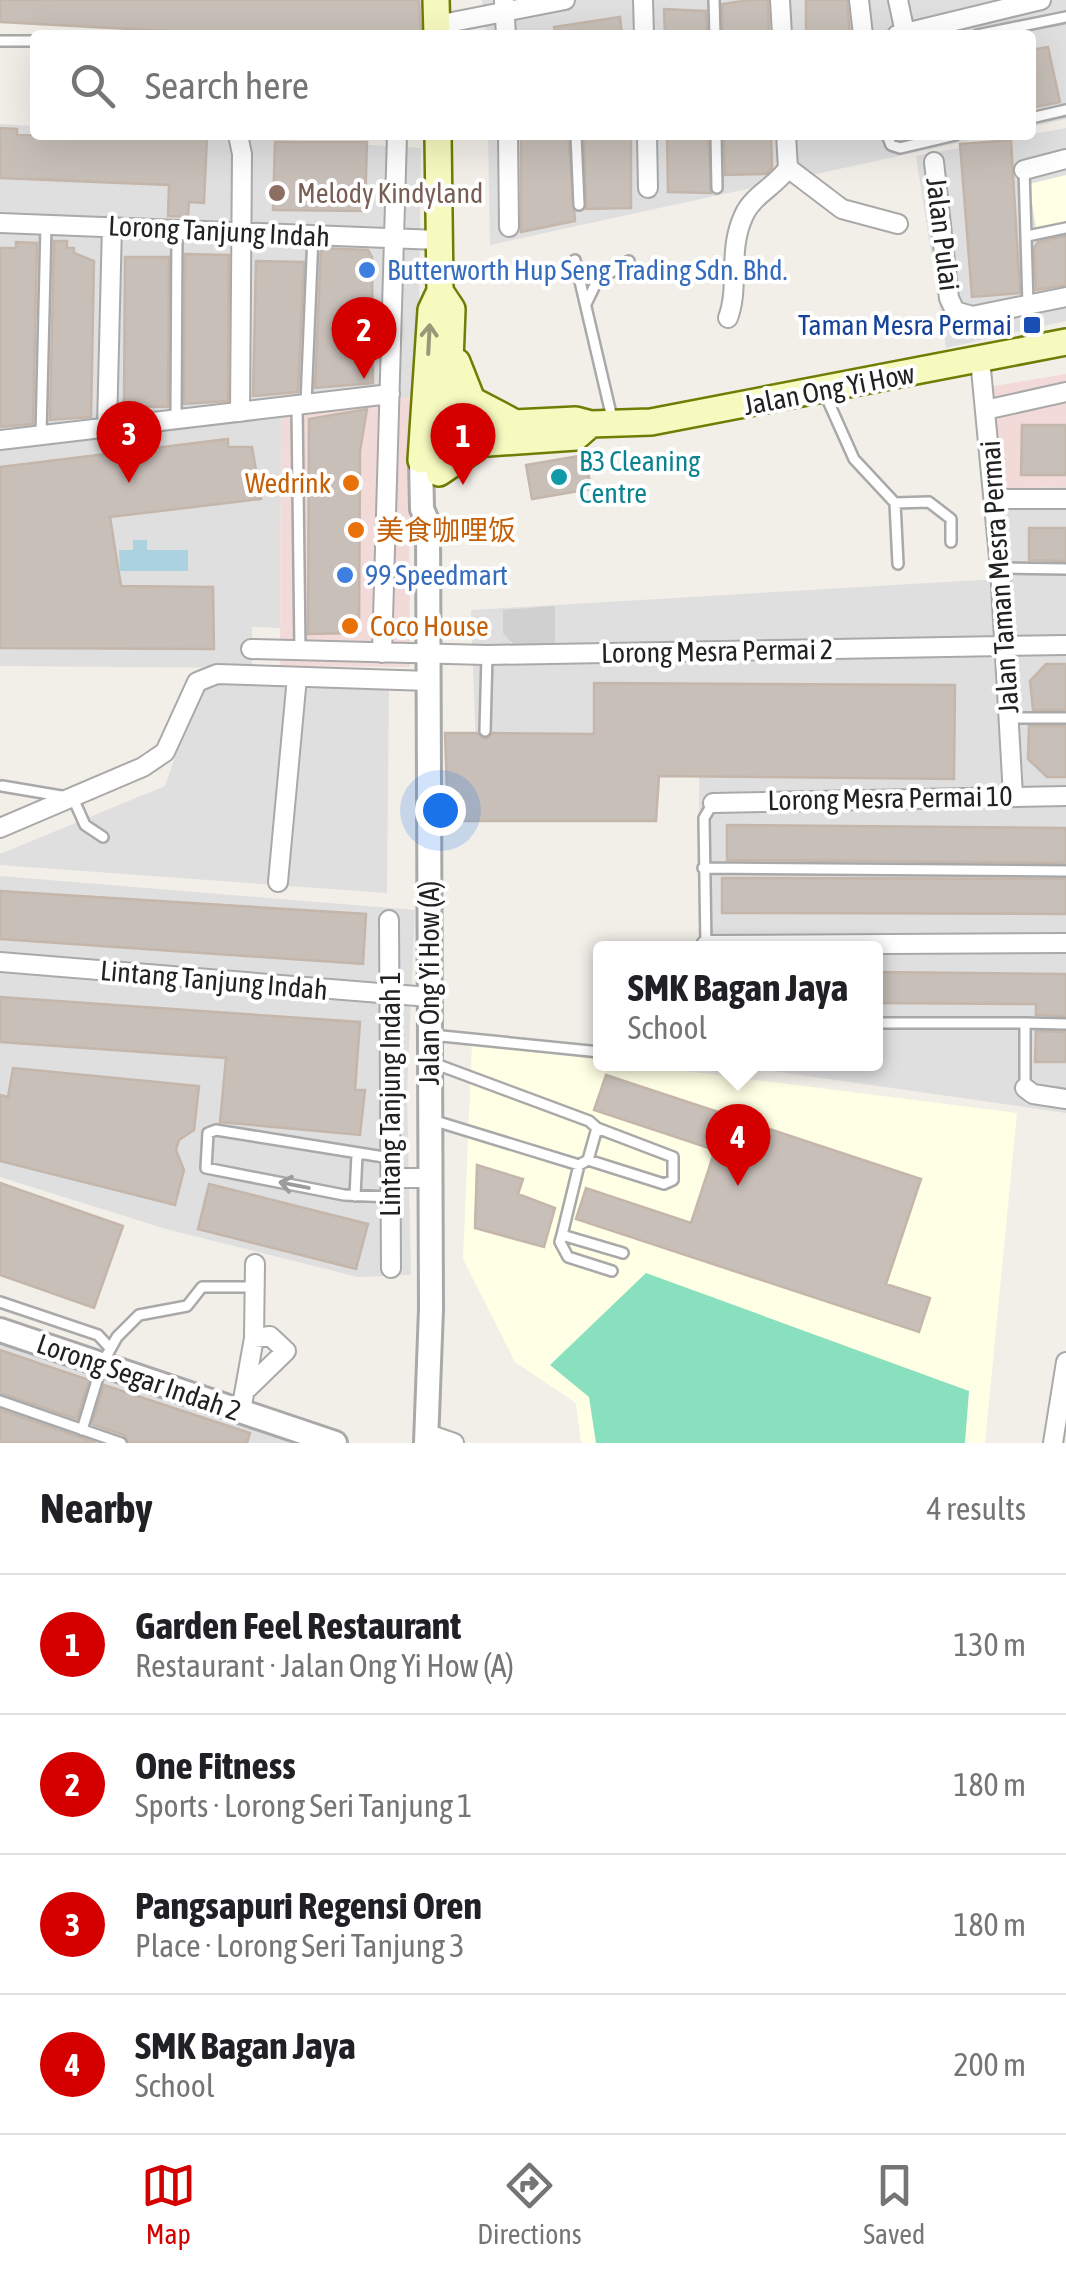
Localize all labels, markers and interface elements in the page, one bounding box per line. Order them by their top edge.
search box [30,30,1036,140]
icon: search [65,58,120,113]
text: Search here [145,64,309,107]
street label: Jalan Pulai [920,175,966,293]
place label: Melody Kindyland [297,177,483,209]
marker: Melody Kindyland [266,182,288,204]
street label: Lorong Tanjung Indah [107,209,331,253]
place label: Butterworth Hup Seng Trading Sdn. Bhd. [387,254,788,286]
marker: Butterworth Hup Seng Trading Sdn. Bhd. [356,259,378,281]
pin: 2 [332,296,396,379]
place label: Taman Mesra Permai [798,309,1012,341]
marker: Taman Mesra Permai [1021,314,1043,336]
one-way arrow [420,324,439,356]
street label: Jalan Ong Yi How [741,357,917,421]
pin: 3 [96,400,162,483]
pin: 1 [430,402,496,485]
street label: Jalan Taman Mesra Permai [973,439,1025,715]
place label: B3 Cleaning Centre [579,445,700,509]
marker: B3 Cleaning Centre [548,466,570,488]
place label: Wedrink [245,467,331,499]
marker: Wedrink [340,472,362,494]
place label: 美食咖哩饭 [376,514,516,546]
marker: 美食咖哩饭 [345,519,367,541]
place label: 99 Speedmart [365,559,508,591]
marker: 99 Speedmart [334,564,356,586]
place label: Coco House [370,610,489,642]
marker: Coco House [339,615,361,637]
street label: Lorong Mesra Permai 2 [601,633,833,669]
street label: Lorong Mesra Permai 10 [767,780,1013,816]
your location [415,785,466,836]
street label: Jalan Ong Yi How (A) [413,881,445,1085]
popup [593,941,883,1071]
street label: Lintang Tanjung Indah [99,954,329,1006]
text: SMK Bagan Jaya [628,966,848,1009]
street label: Lintang Tanjung Indah 1 [374,971,406,1217]
text: School [628,1009,707,1046]
pin: 4 [706,1104,770,1186]
one-way arrow [278,1175,311,1194]
street label: Lorong Segar Indah 2 [33,1327,245,1427]
text: Nearby [40,1484,153,1532]
text: 4 results [927,1490,1026,1527]
text: Garden Feel Restaurant [135,1604,461,1647]
text: 1 [65,1626,80,1663]
text: 130 m [953,1626,1026,1663]
text: Restaurant · Jalan Ong Yi How (A) [135,1647,514,1684]
text: One Fitness [135,1744,296,1787]
text: 2 [65,1766,80,1803]
text: 180 m [953,1766,1026,1803]
text: Sports · Lorong Seri Tanjung 1 [135,1787,472,1824]
text: Pangsapuri Regensi Oren [135,1884,482,1927]
text: 3 [65,1906,80,1943]
text: 180 m [953,1906,1026,1943]
text: Place · Lorong Seri Tanjung 3 [135,1927,464,1964]
text: SMK Bagan Jaya [135,2024,356,2067]
text: 4 [65,2046,80,2083]
text: 200 m [953,2046,1026,2083]
text: School [135,2067,214,2104]
tab: Map [141,2158,196,2250]
tab: Directions [477,2158,582,2250]
tab: Saved [863,2158,925,2250]

